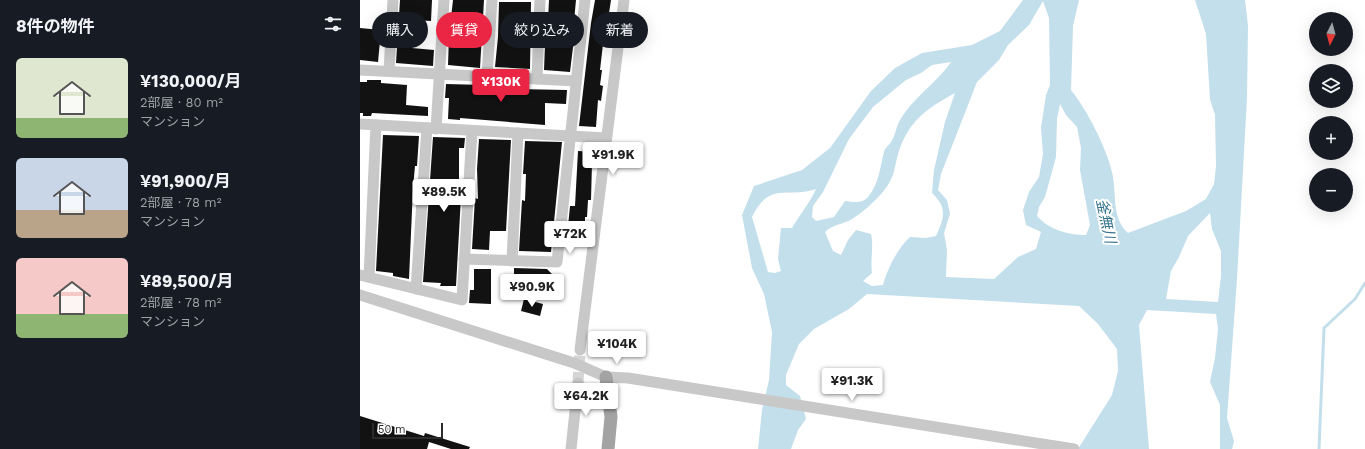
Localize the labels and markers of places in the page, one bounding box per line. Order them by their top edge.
pin: ¥130K [473,69,529,103]
pin: ¥91.9K [580,142,646,176]
pin: ¥89.5K [411,179,477,213]
pin: ¥72K [546,221,594,255]
pin: ¥90.9K [499,274,565,308]
pin: ¥104K [589,331,645,365]
pin: ¥91.3K [819,368,885,402]
pin: ¥64.2K [553,383,619,417]

